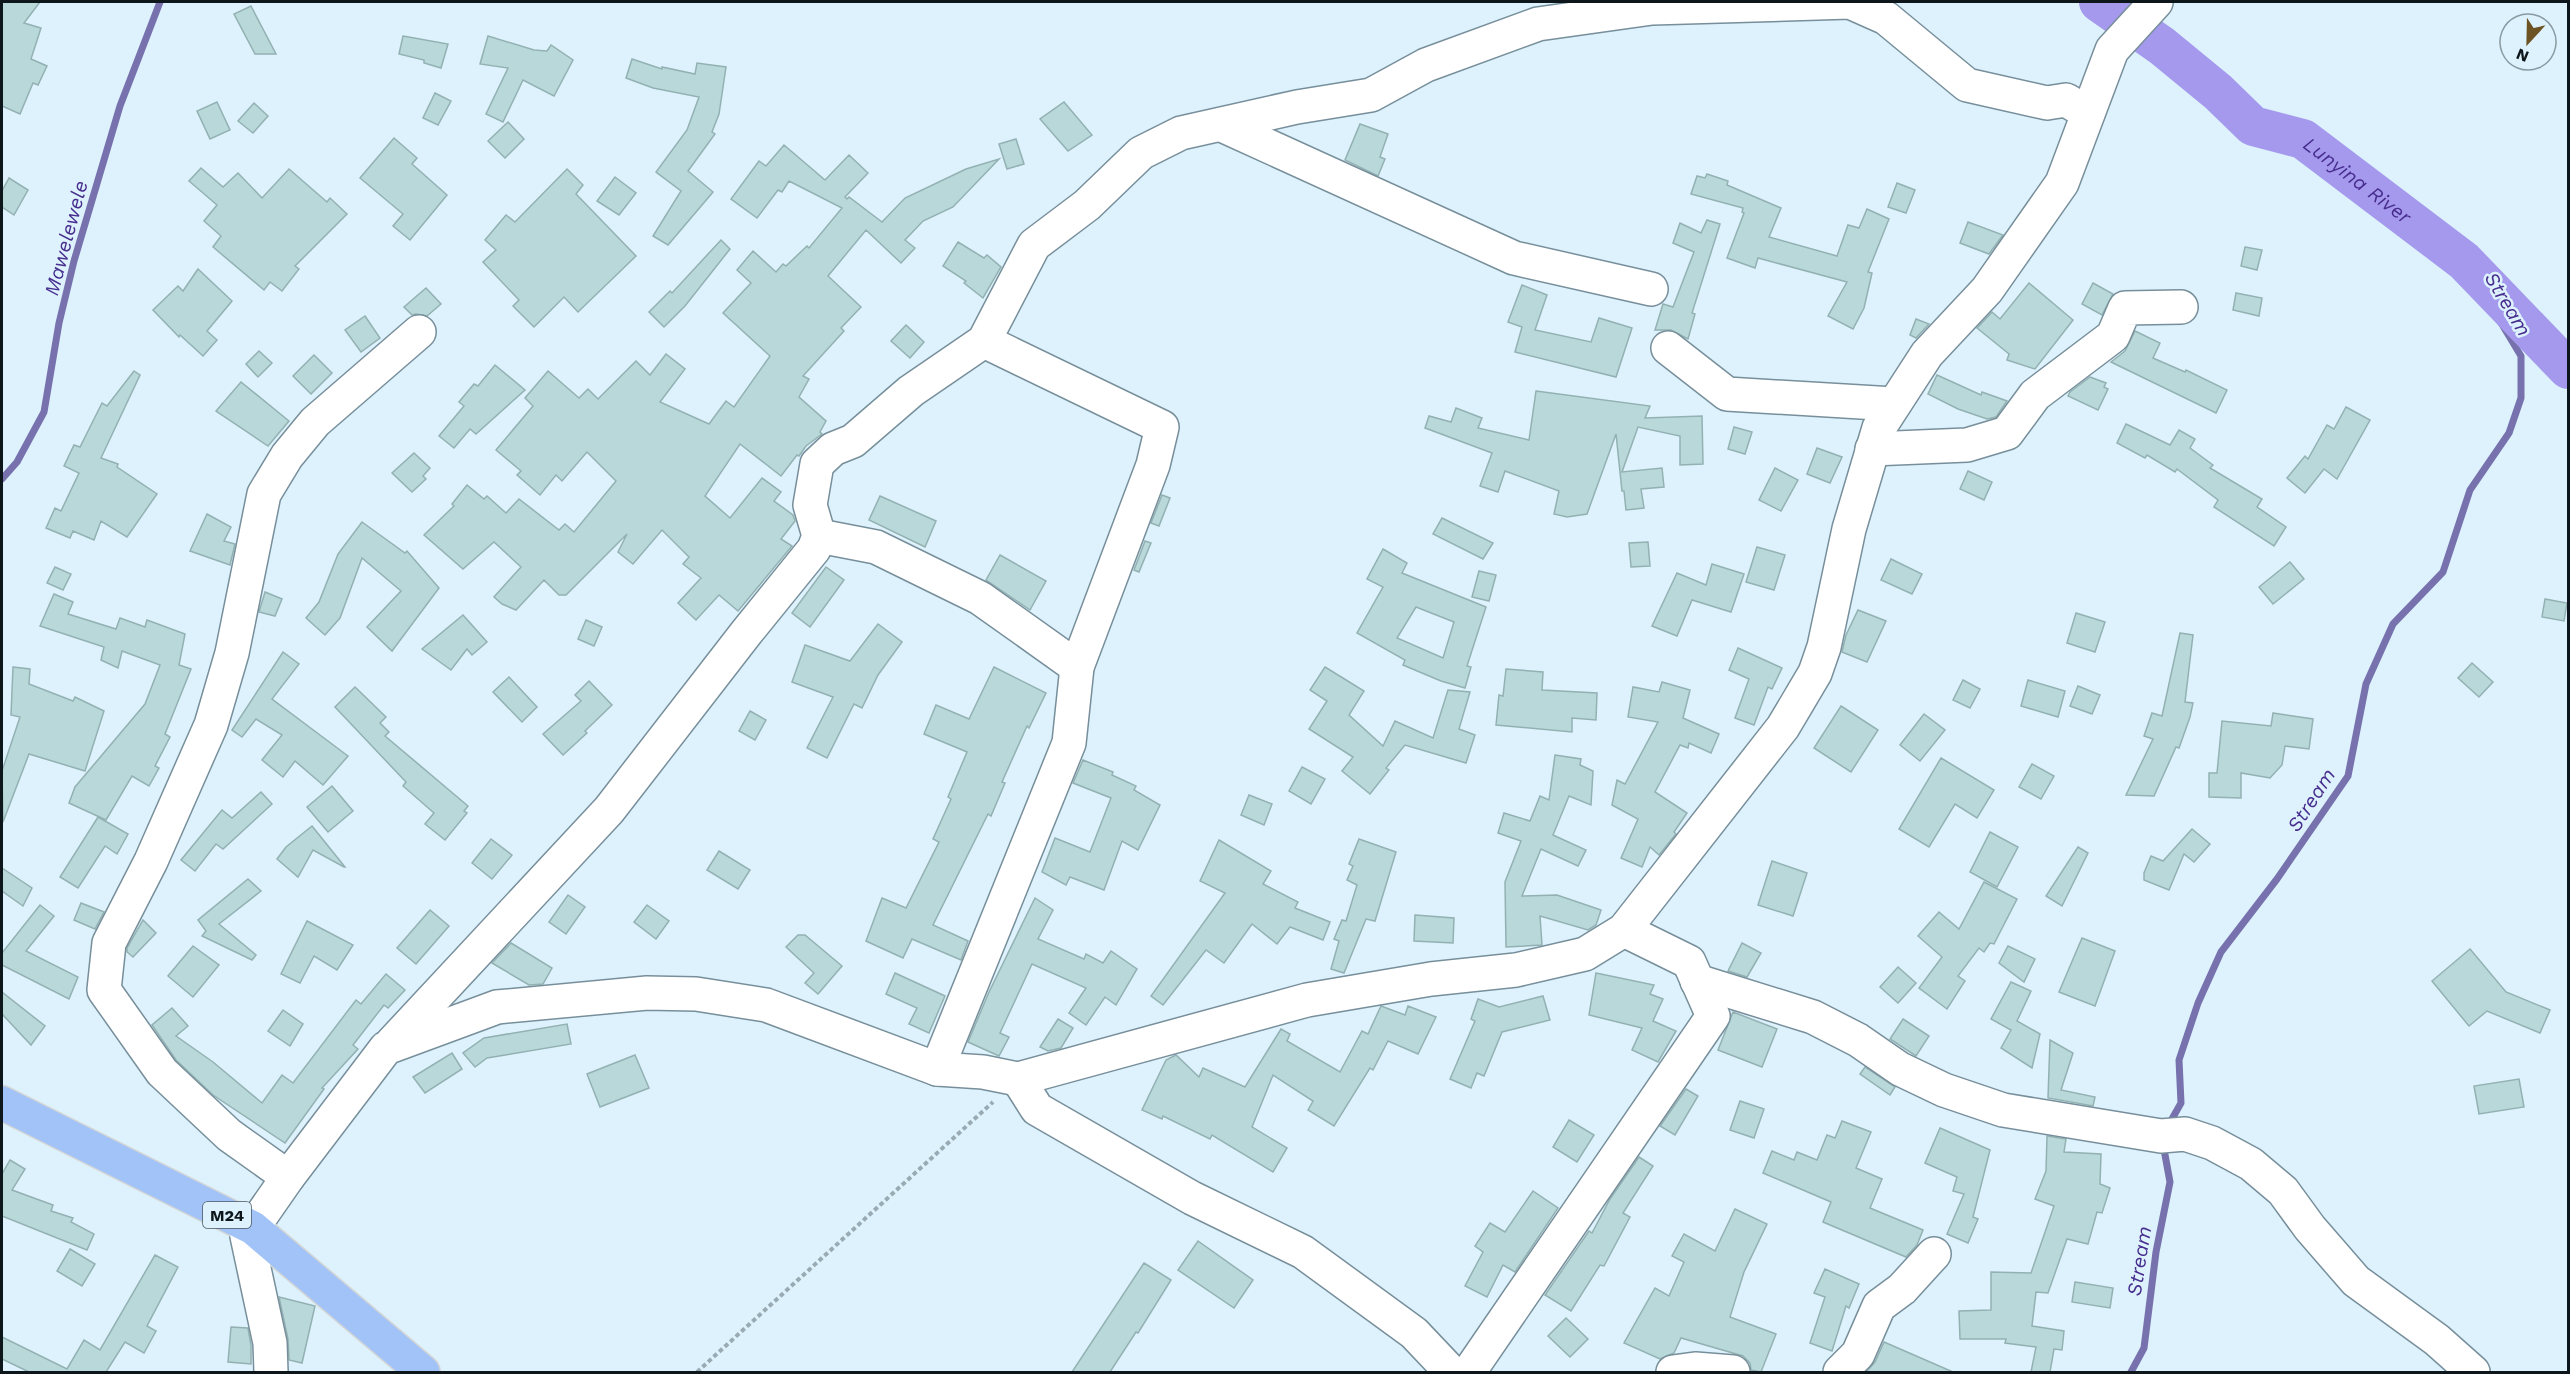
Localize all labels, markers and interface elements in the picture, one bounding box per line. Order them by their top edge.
north arrow [2498,12,2558,72]
text: N [2514,44,2532,66]
water label: Lunyina River [2299,132,2417,229]
water label: Mawelewele [39,178,93,298]
water label: Stream [2480,268,2536,340]
water label: Stream [2282,764,2340,836]
road number: M24 [203,1202,251,1228]
water label: Stream [2122,1224,2156,1298]

